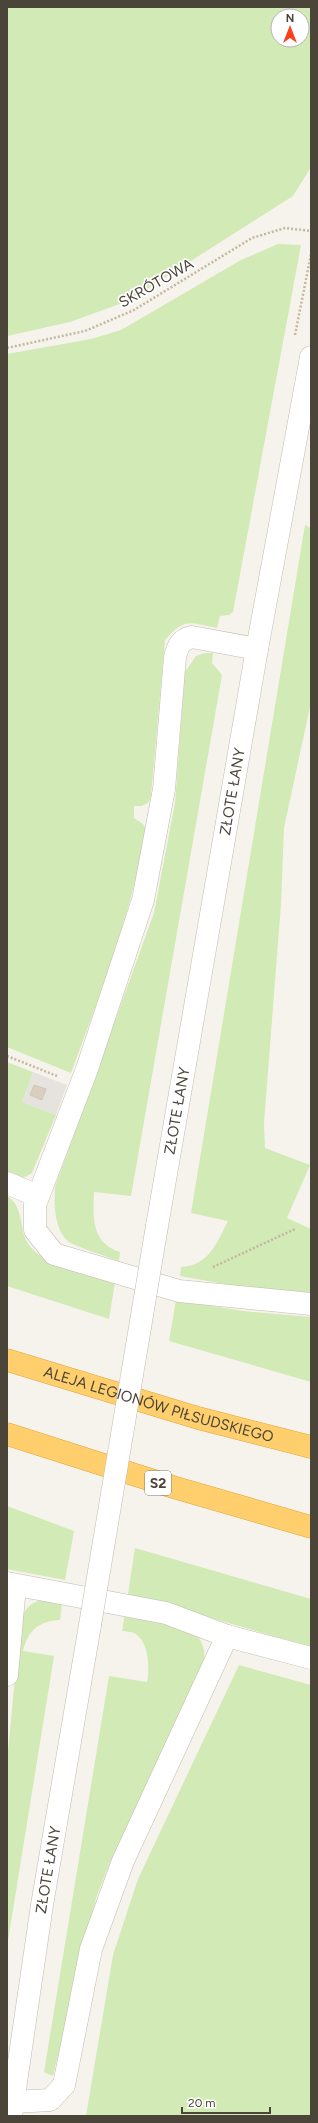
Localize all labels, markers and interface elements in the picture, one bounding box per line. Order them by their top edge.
north arrow [270,8,310,48]
text: N [286,12,294,25]
street label: SKRÓTOWA [116,254,196,312]
street label: ZŁOTE ŁANY [216,746,249,837]
street label: ZŁOTE ŁANY [161,1066,193,1156]
street label: ALEJA LEGIONÓW PIŁSUDSKIEGO [41,1363,275,1446]
road number: S2 [145,1471,171,1495]
street label: ZŁOTE ŁANY [32,1825,64,1915]
scale bar [182,2089,270,2115]
text: 20 m [188,2096,216,2110]

